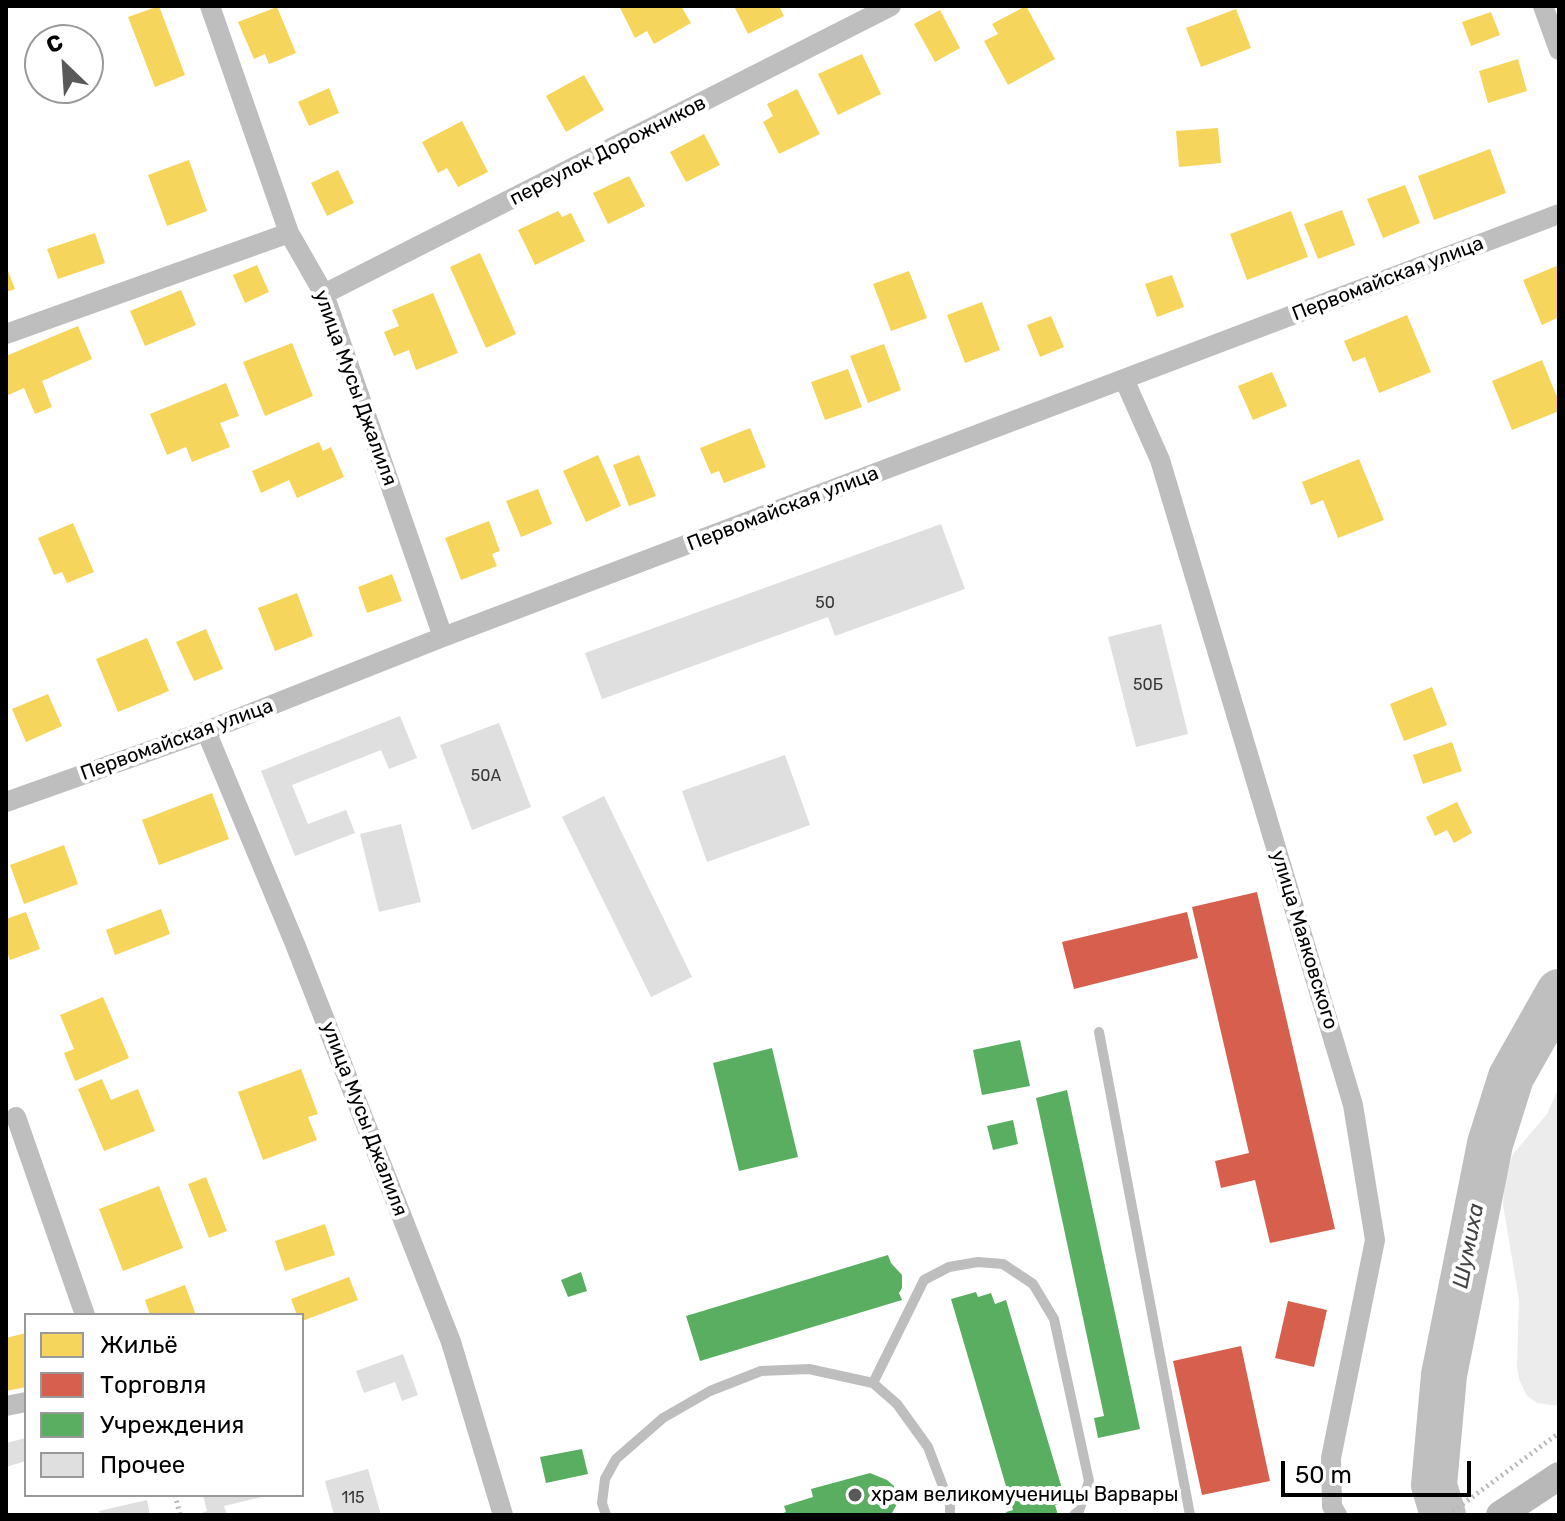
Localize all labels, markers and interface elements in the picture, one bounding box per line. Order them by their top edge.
north arrow [24,24,104,104]
text: С [42,28,67,59]
street label: переулок Дорожников [506,91,710,211]
street label: Первомайская улица [1289,231,1487,327]
street label: улица Мусы Джалиля [308,287,402,489]
street label: Первомайская улица [684,461,882,557]
house number: 50 [815,593,835,613]
house number: 50Б [1133,675,1163,695]
street label: Первомайская улица [77,694,277,786]
house number: 50А [471,766,501,786]
street label: улица Маяковского [1265,848,1343,1032]
street label: улица Мусы Джалиля [316,1018,412,1220]
water label: Шумиха [1448,1201,1490,1291]
legend [24,1313,304,1497]
text: Жильё [100,1331,178,1359]
text: Торговля [100,1371,206,1399]
text: Учреждения [100,1411,244,1439]
scale bar [1285,1445,1475,1495]
text: Прочее [100,1451,185,1479]
text: 50 m [1295,1461,1352,1489]
place label: храм великомученицы Варвары [871,1483,1178,1507]
marker: храм великомученицы Варвары [846,1486,864,1504]
house number: 115 [341,1488,365,1508]

